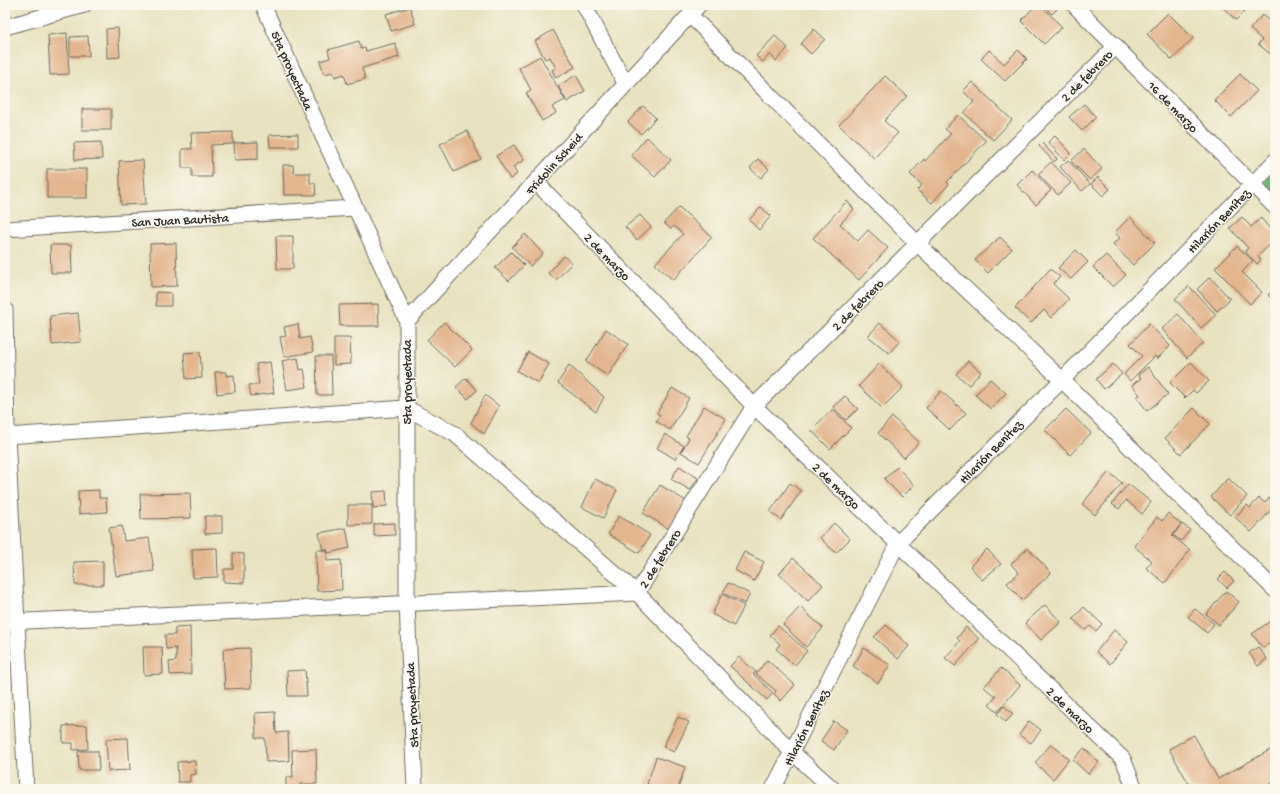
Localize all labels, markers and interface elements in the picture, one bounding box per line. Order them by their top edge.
street label: 5ta proyectada [267,29,315,114]
street label: 2 de febrero [1059,48,1117,106]
street label: 16 de marzo [1143,78,1201,137]
street label: Fridolin Scheid [523,130,587,199]
street label: Hilarión Benítez [1185,185,1255,257]
street label: San Juan Bautista [131,211,230,232]
street label: 2 de marzo [580,231,633,285]
street label: 2 de febrero [830,277,888,335]
street label: 5ta proyectada [401,339,416,425]
street label: Hilarión Benítez [957,417,1028,488]
street label: 2 de marzo [808,460,862,513]
street label: 2 de febrero [637,527,685,592]
street label: 5ta proyectada [404,661,423,748]
street label: 2 de marzo [1042,684,1096,737]
street label: Hilarión Benítez [782,686,834,769]

